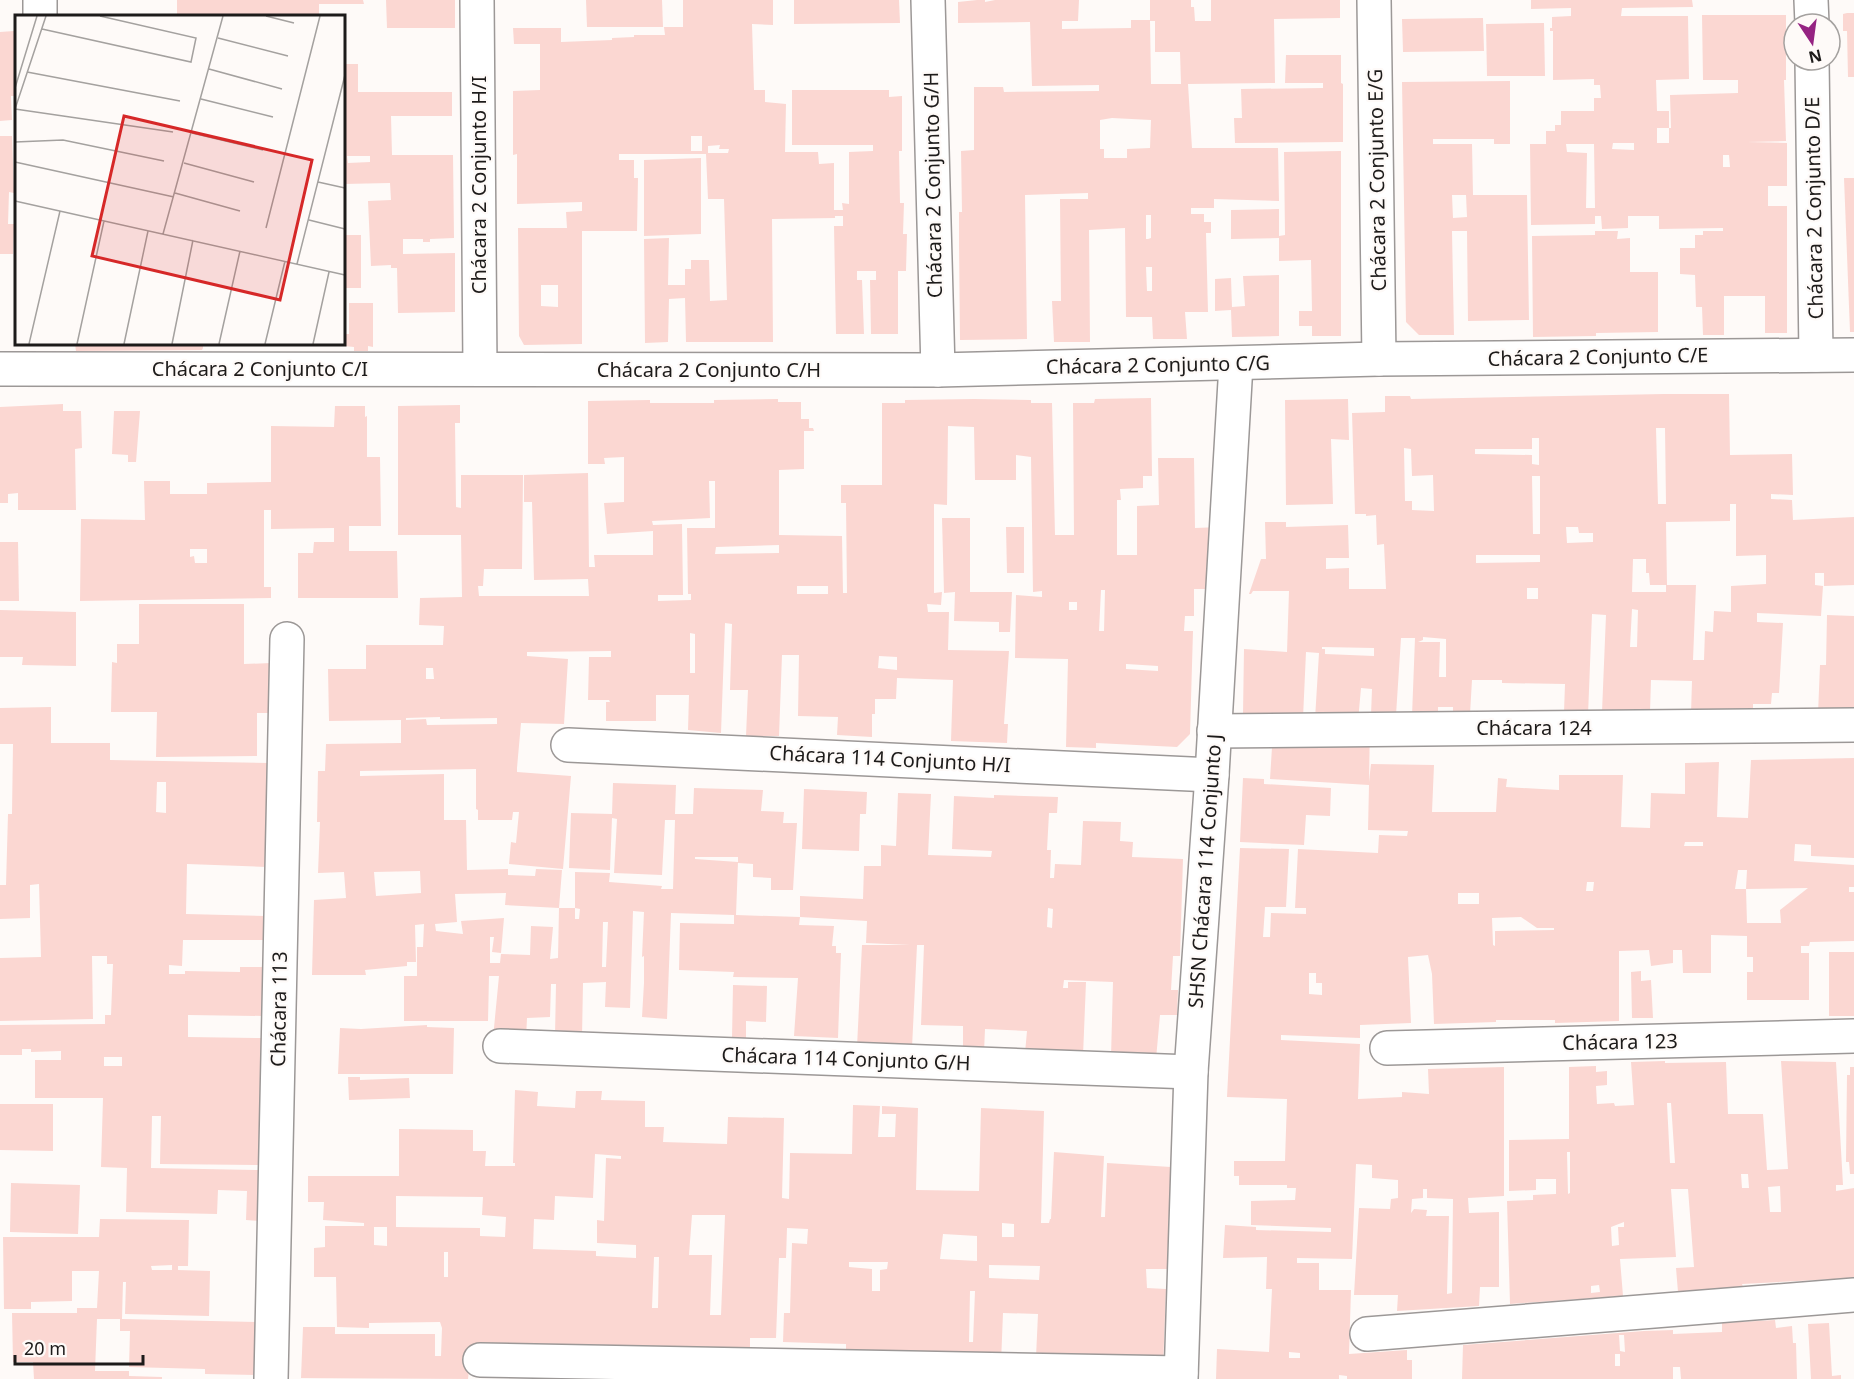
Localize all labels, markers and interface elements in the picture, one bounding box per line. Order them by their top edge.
north arrow [1782,12,1842,72]
inset map [15,15,345,345]
text: N [1807,44,1824,69]
street label: Chácara 2 Conjunto E/G [1361,68,1392,292]
street label: Chácara 2 Conjunto G/H [917,72,948,298]
street label: Chácara 2 Conjunto H/I [465,76,492,294]
street label: Chácara 2 Conjunto D/E [1798,96,1829,320]
street label: Chácara 2 Conjunto C/E [1487,341,1709,372]
street label: Chácara 2 Conjunto C/G [1046,349,1270,380]
street label: Chácara 2 Conjunto C/I [152,355,368,382]
street label: Chácara 2 Conjunto C/H [597,356,821,383]
street label: Chácara 124 [1476,714,1592,741]
street label: SHSN Chácara 114 Conjunto J [1181,733,1228,1009]
street label: Chácara 114 Conjunto H/I [769,739,1011,778]
street label: Chácara 113 [264,951,293,1067]
street label: Chácara 123 [1562,1027,1678,1056]
street label: Chácara 114 Conjunto G/H [721,1041,971,1076]
scale bar [15,1328,142,1366]
text: 20 m [24,1336,66,1360]

